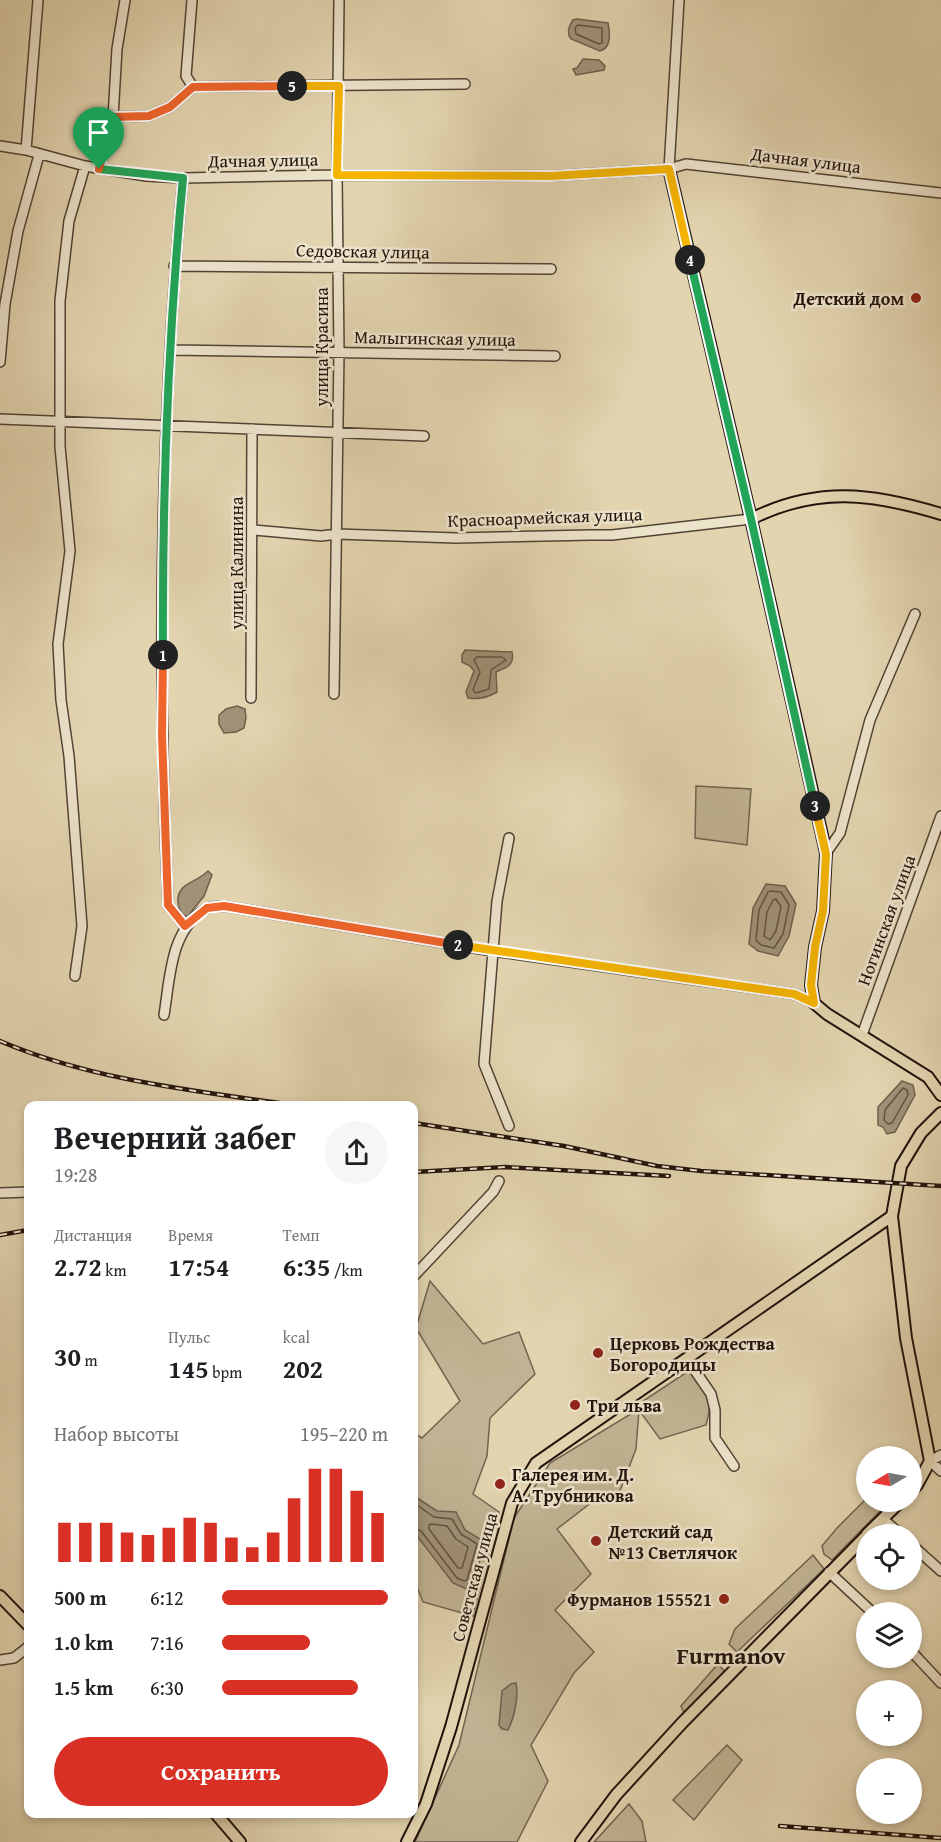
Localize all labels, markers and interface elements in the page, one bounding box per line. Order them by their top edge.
pin: 5 [277,71,307,101]
text: 5 [288,74,296,98]
pin [73,107,124,169]
icon: arrive [82,116,115,149]
street label: Дачная улица [749,140,863,180]
street label: Дачная улица [207,146,319,174]
street label: Седовская улица [296,236,430,266]
pin: 4 [675,245,705,275]
text: 4 [686,248,694,272]
place label: Детский дом [793,285,904,312]
street label: улица Красина [308,287,335,408]
marker: Детский дом [909,291,923,305]
street label: Малыгинская улица [354,323,516,353]
street label: улица Калинина [223,496,250,630]
street label: Красноармейская улица [447,500,643,534]
pin: 1 [148,640,178,670]
text: 1 [159,643,167,667]
pin: 3 [800,791,830,821]
text: 3 [811,794,819,818]
street label: Ногинская улица [850,850,922,989]
pin: 2 [443,930,473,960]
text: 2 [454,933,462,957]
text: Вечерний забег [54,1113,296,1161]
button: share [325,1121,388,1184]
text: 19:28 [54,1160,97,1189]
text: Дистанция [54,1223,132,1247]
text: Время [168,1223,213,1247]
text: Темп [283,1223,320,1247]
text: 2.72 [54,1247,102,1286]
text: 17:54 [168,1247,230,1286]
text: 6:35 [283,1247,330,1286]
text: km [102,1258,126,1282]
text: /km [330,1258,363,1282]
text: Пульс [168,1325,210,1349]
text: kcal [283,1325,310,1349]
place label: Церковь Рождества Богородицы [610,1330,776,1378]
text: 30 [54,1337,81,1376]
marker: Церковь Рождества Богородицы [591,1346,605,1360]
text: m [81,1348,98,1372]
text: 145 [168,1349,209,1388]
text: 202 [283,1349,323,1388]
text: bpm [209,1360,242,1384]
place label: Три льва [587,1392,662,1419]
marker: Три льва [568,1398,582,1412]
text: Набор высоты [54,1419,179,1448]
text: 195–220 m [300,1419,388,1448]
north arrow [856,1446,922,1512]
map controls [856,1446,922,1824]
place label: Галерея им. Д. А. Трубникова [512,1461,634,1509]
marker: Галерея им. Д. А. Трубникова [493,1477,507,1491]
street label: Советская улица [444,1509,504,1645]
place label: Детский сад №13 Светлячок [607,1518,738,1566]
button: locate [856,1524,922,1590]
marker: Детский сад №13 Светлячок [589,1534,603,1548]
text: 500 m [54,1583,107,1612]
text: 6:12 [150,1583,184,1612]
place label: Фурманов 155521 [567,1586,712,1613]
marker: Фурманов 155521 [717,1592,731,1606]
button: layers [856,1602,922,1668]
text: 1.0 km [54,1628,113,1657]
text: 7:16 [150,1628,184,1657]
district label: Furmanov [677,1638,786,1673]
text: 1.5 km [54,1673,113,1702]
text: 6:30 [150,1673,184,1702]
button: + [856,1680,922,1746]
button: Сохранить [54,1737,388,1806]
button: − [856,1758,922,1824]

